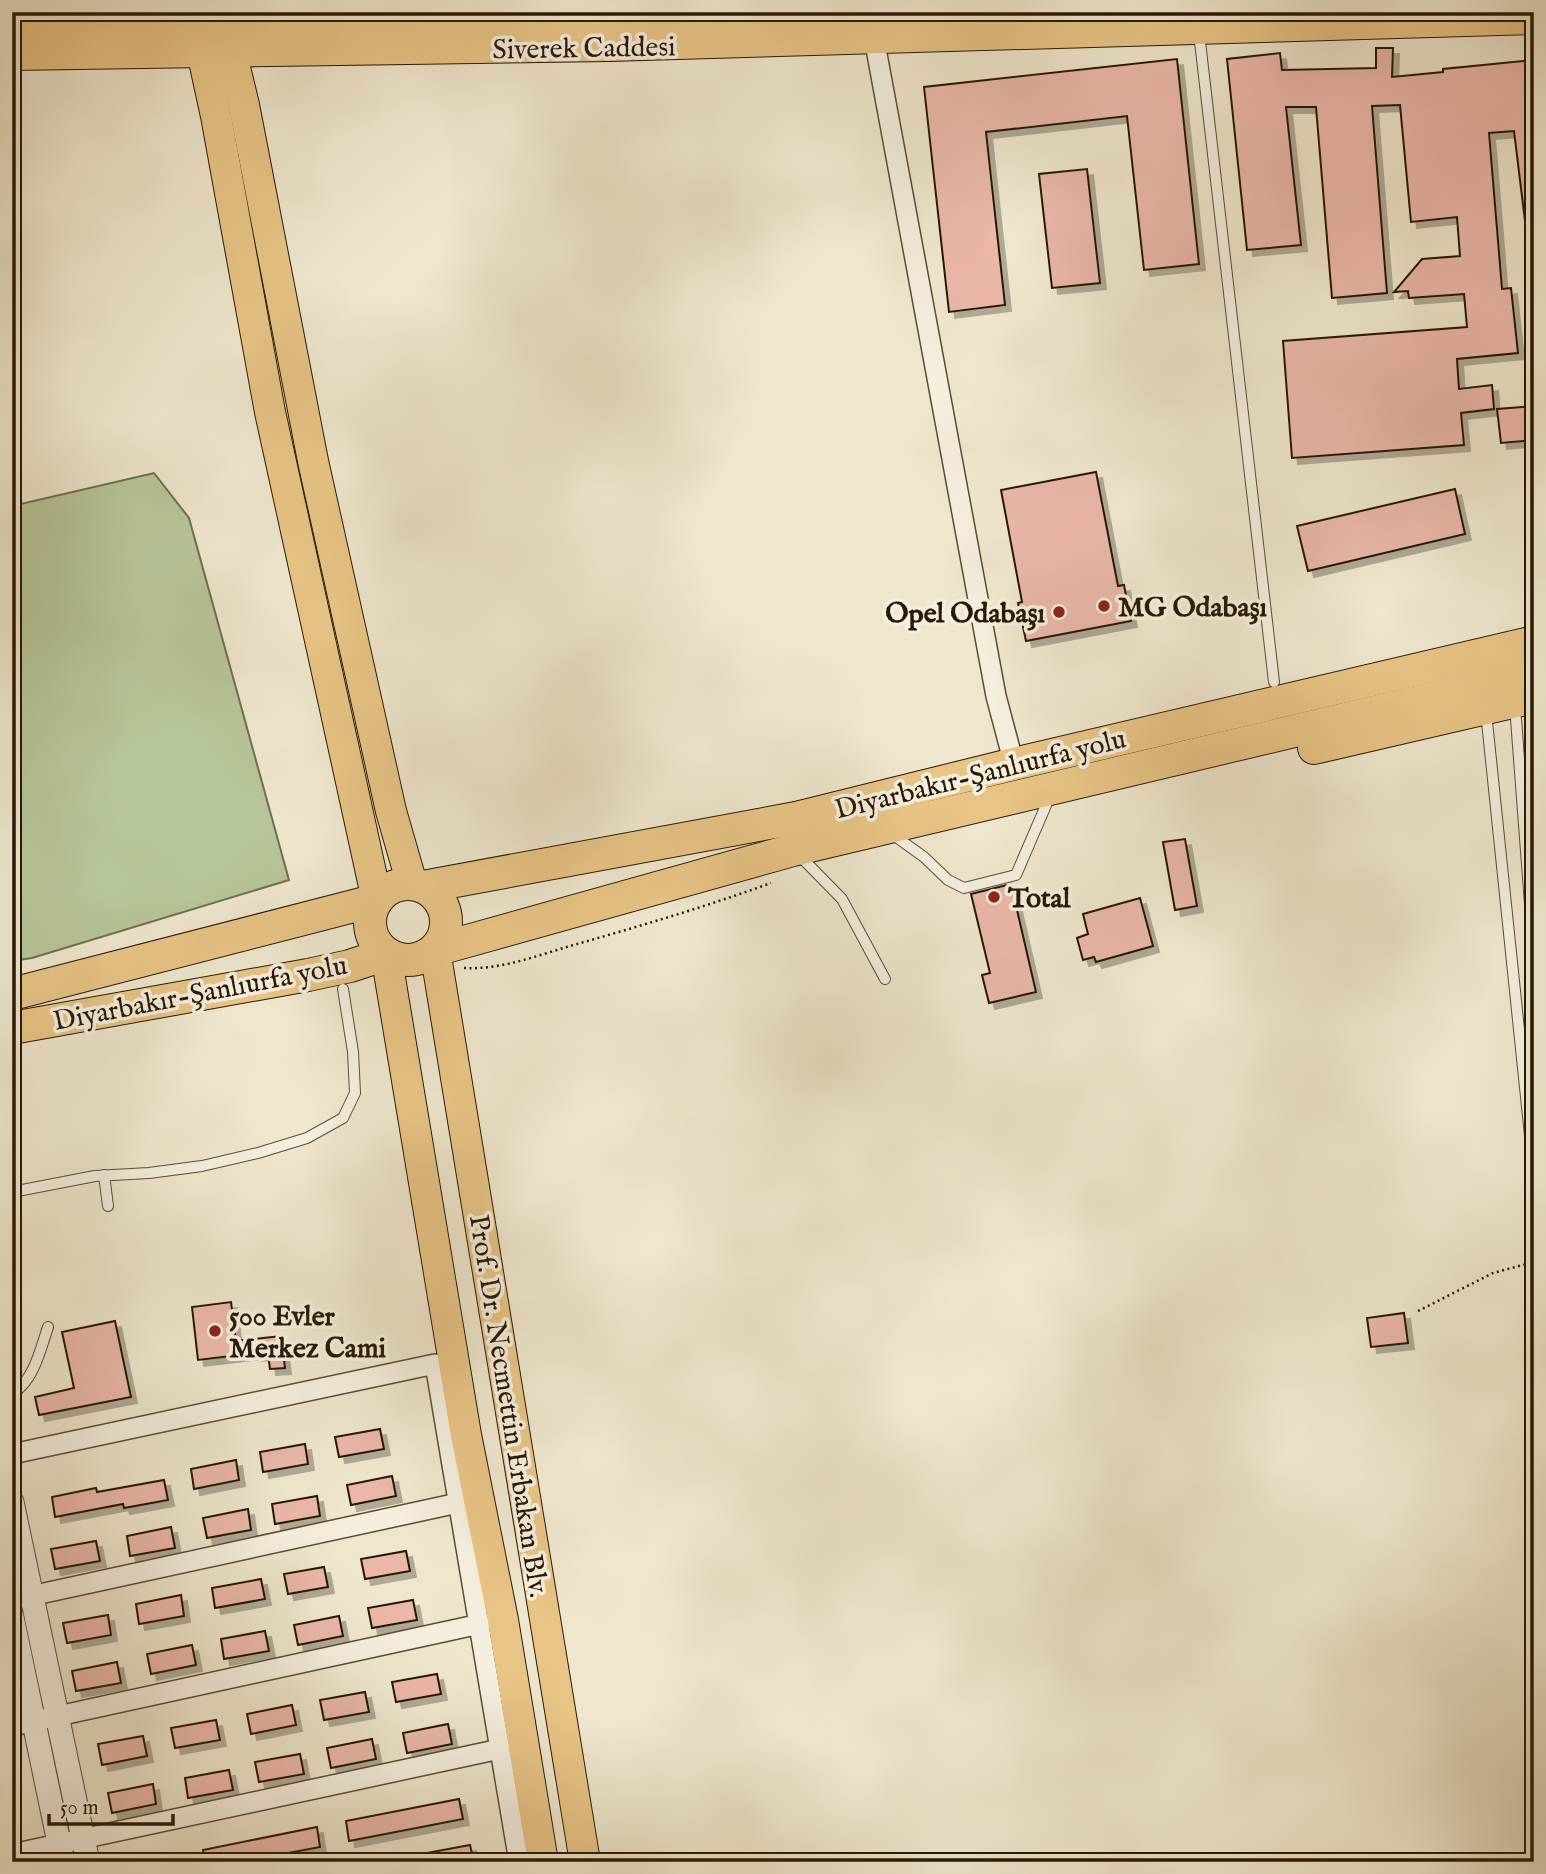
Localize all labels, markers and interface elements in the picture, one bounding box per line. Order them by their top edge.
street label: Siverek Caddesi [492,30,676,69]
place label: MG Odabaşı [1118,591,1268,626]
place label: Opel Odabaşı [885,597,1045,632]
marker: MG Odabaşı [1096,598,1112,614]
marker: Opel Odabaşı [1051,604,1067,620]
street label: Diyarbakır-Şanlıurfa yolu [832,722,1130,829]
place label: Total [1007,882,1072,917]
marker: Total [986,889,1002,905]
street label: Diyarbakır-Şanlıurfa yolu [51,949,350,1040]
street label: Prof. Dr. Necmettin Erbakan Blv. [460,1212,555,1600]
place label: 500 Evler Merkez Cami [229,1300,387,1367]
marker: 500 Evler Merkez Cami [207,1323,223,1339]
scale bar [49,1783,173,1827]
text: 50 m [60,1795,99,1822]

